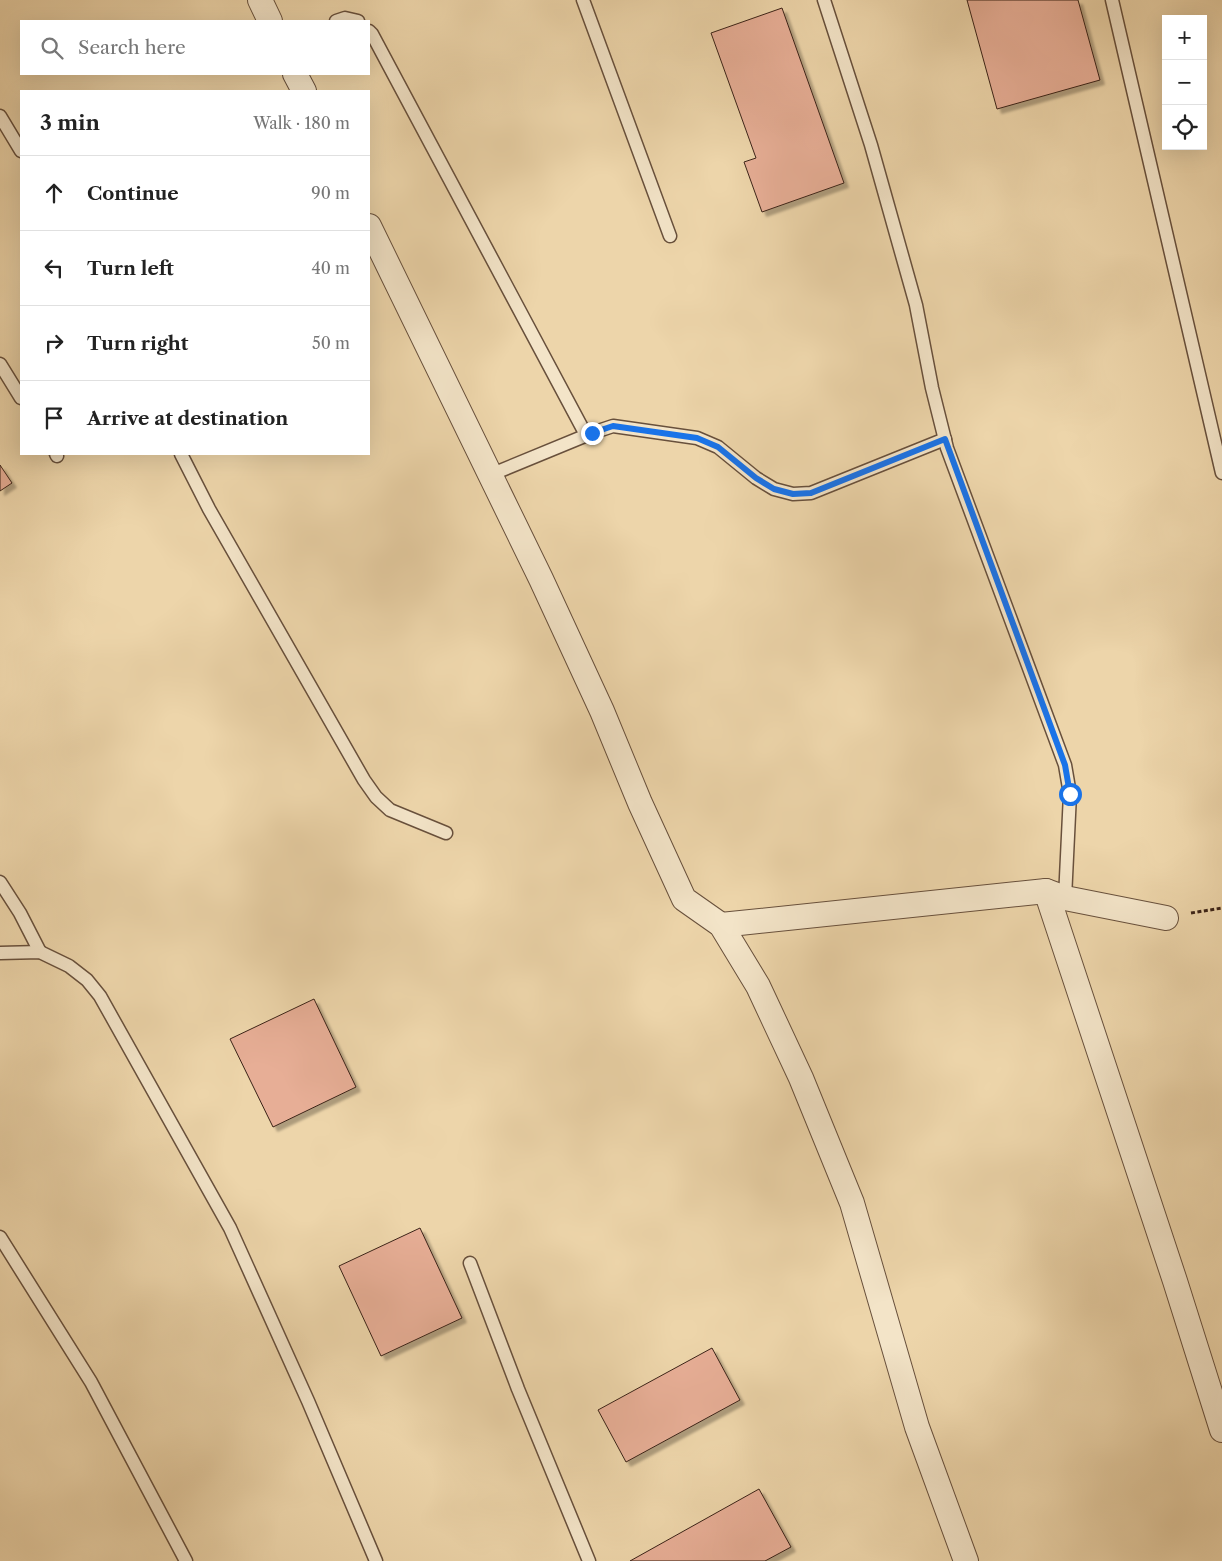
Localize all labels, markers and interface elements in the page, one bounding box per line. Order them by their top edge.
map controls [1162,15,1207,150]
button: + [1162,15,1207,60]
search box [20,20,370,75]
icon: search [38,34,66,62]
text: Search here [78,36,186,59]
button: − [1162,60,1207,105]
button: locate [1162,105,1207,150]
text: 3 min [40,110,100,135]
text: Walk · 180 m [253,113,350,133]
icon: ahead [40,179,68,207]
text: Continue [87,182,179,205]
text: 90 m [311,183,350,203]
icon: left [40,254,68,282]
text: Turn left [87,257,174,280]
text: 40 m [311,258,350,278]
icon: right [40,329,68,357]
text: Turn right [87,332,188,355]
text: 50 m [312,333,350,353]
icon: arrive [40,404,68,432]
text: Arrive at destination [87,407,288,430]
route end [581,422,604,445]
route start [1059,783,1082,806]

